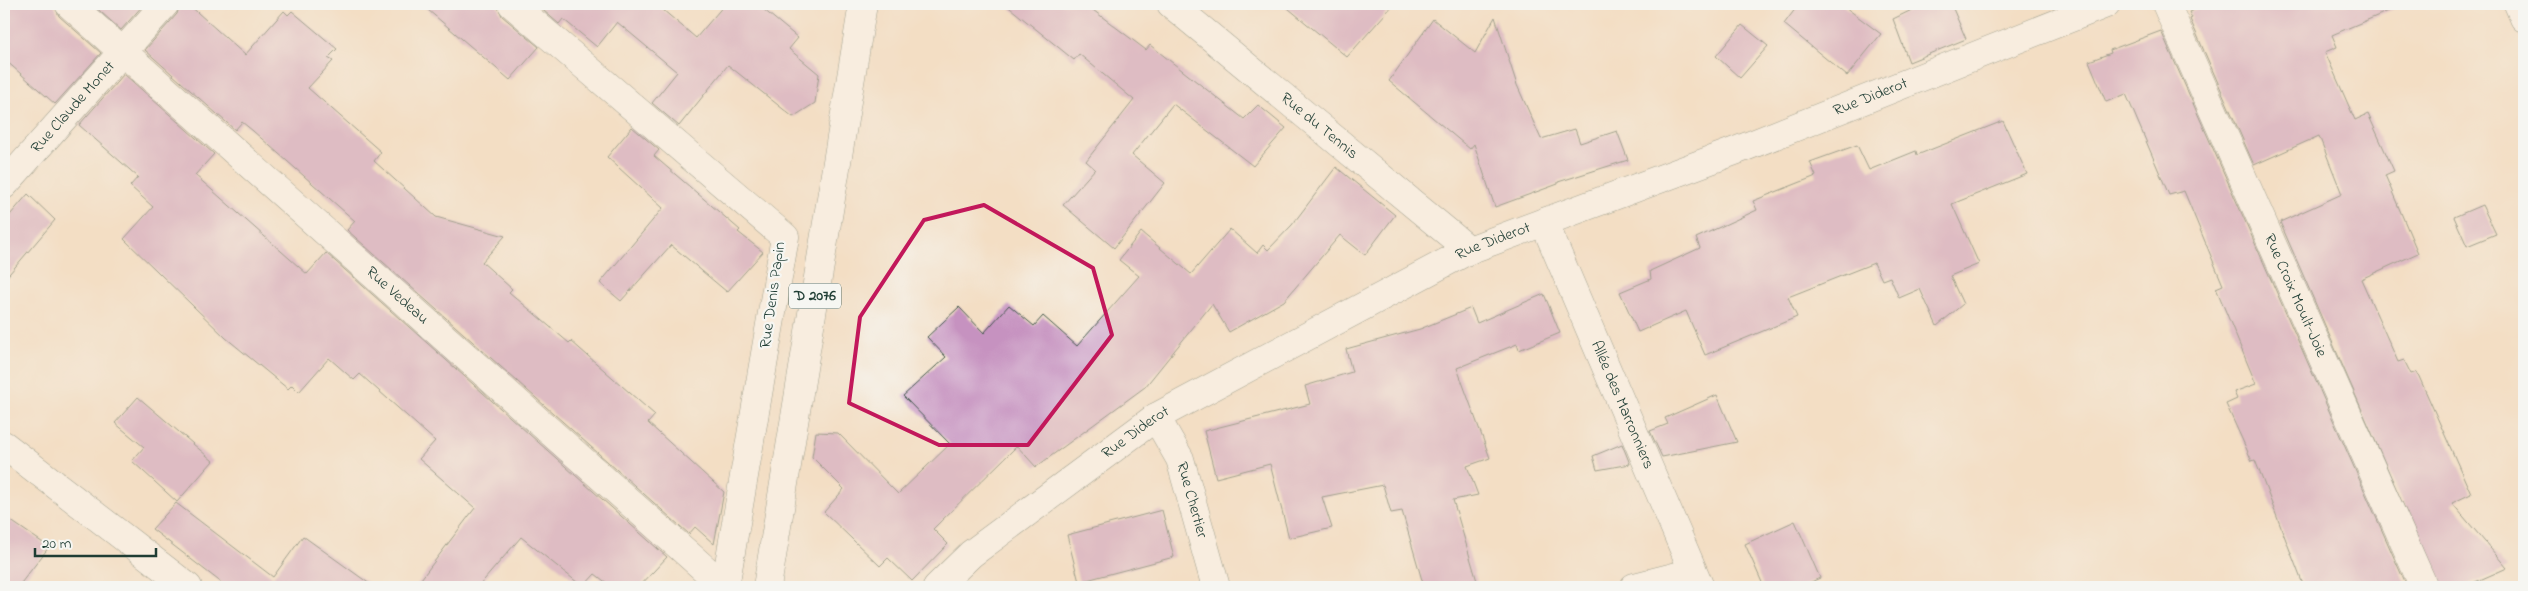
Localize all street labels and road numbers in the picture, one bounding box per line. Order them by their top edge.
street label: Rue Claude Monet [25,55,121,159]
street label: Rue Diderot [1830,71,1912,123]
street label: Rue du Tennis [1275,87,1363,166]
street label: Rue Diderot [1451,216,1535,267]
street label: Rue Croix Moult-Joie [2257,230,2333,362]
street label: Rue Denis Papin [754,240,792,350]
street label: Rue Vedeau [360,261,434,330]
road number: D 2076 [789,284,841,308]
street label: Allée des Marronniers [1584,337,1660,473]
street label: Rue Diderot [1097,400,1174,465]
street label: Rue Chertier [1169,459,1214,541]

